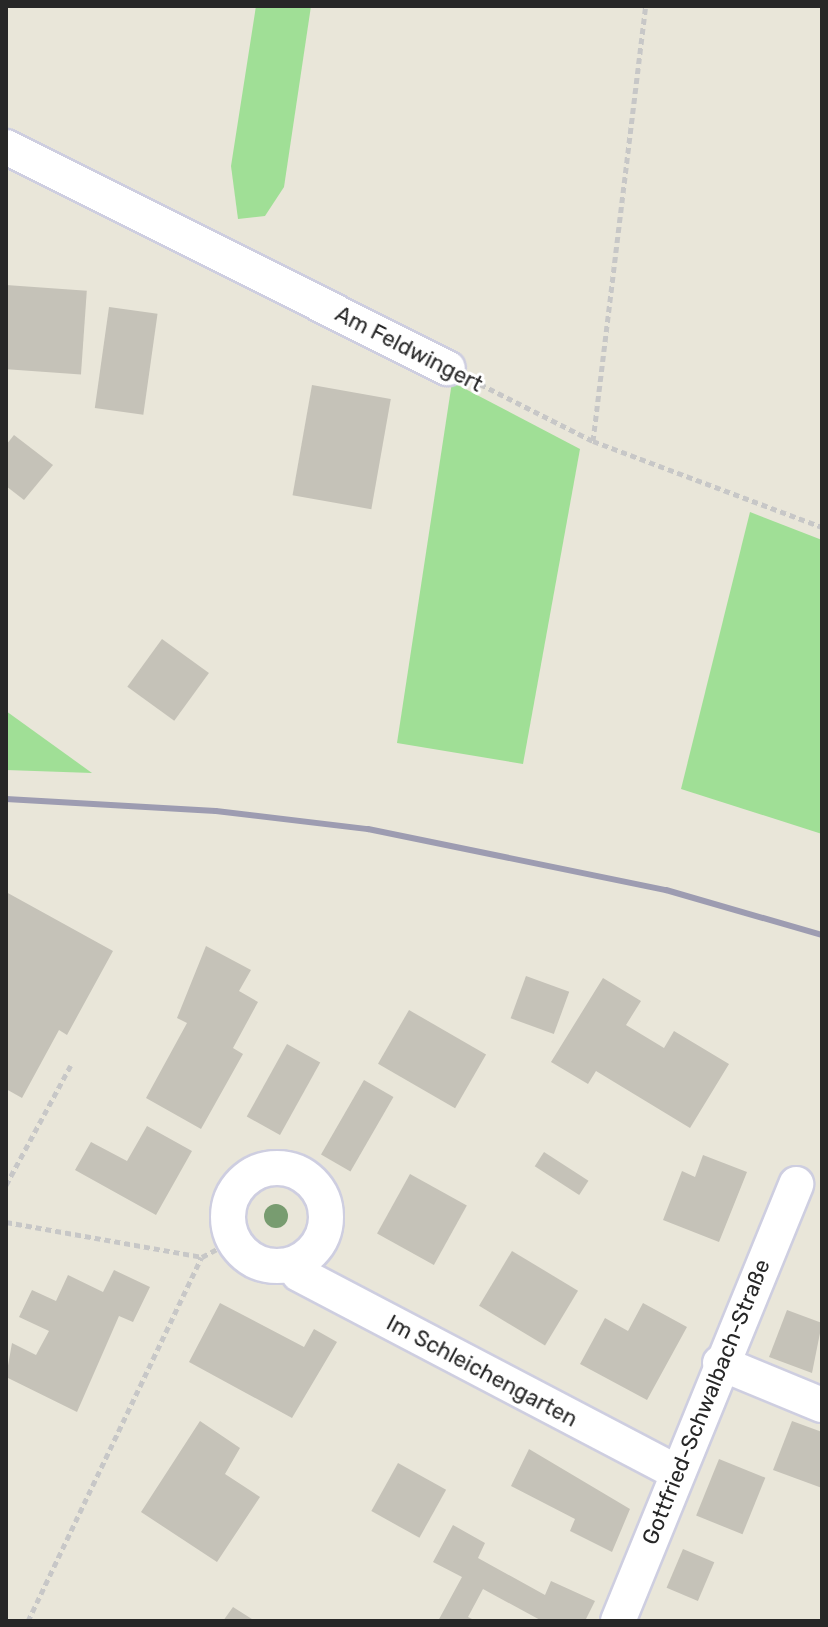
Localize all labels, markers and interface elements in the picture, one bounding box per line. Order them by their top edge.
street label: Am Feldwingert [331,301,487,397]
street label: Gottfried-Schwalbach-Straße [637,1255,775,1549]
street label: Im Schleichengarten [382,1310,582,1432]

